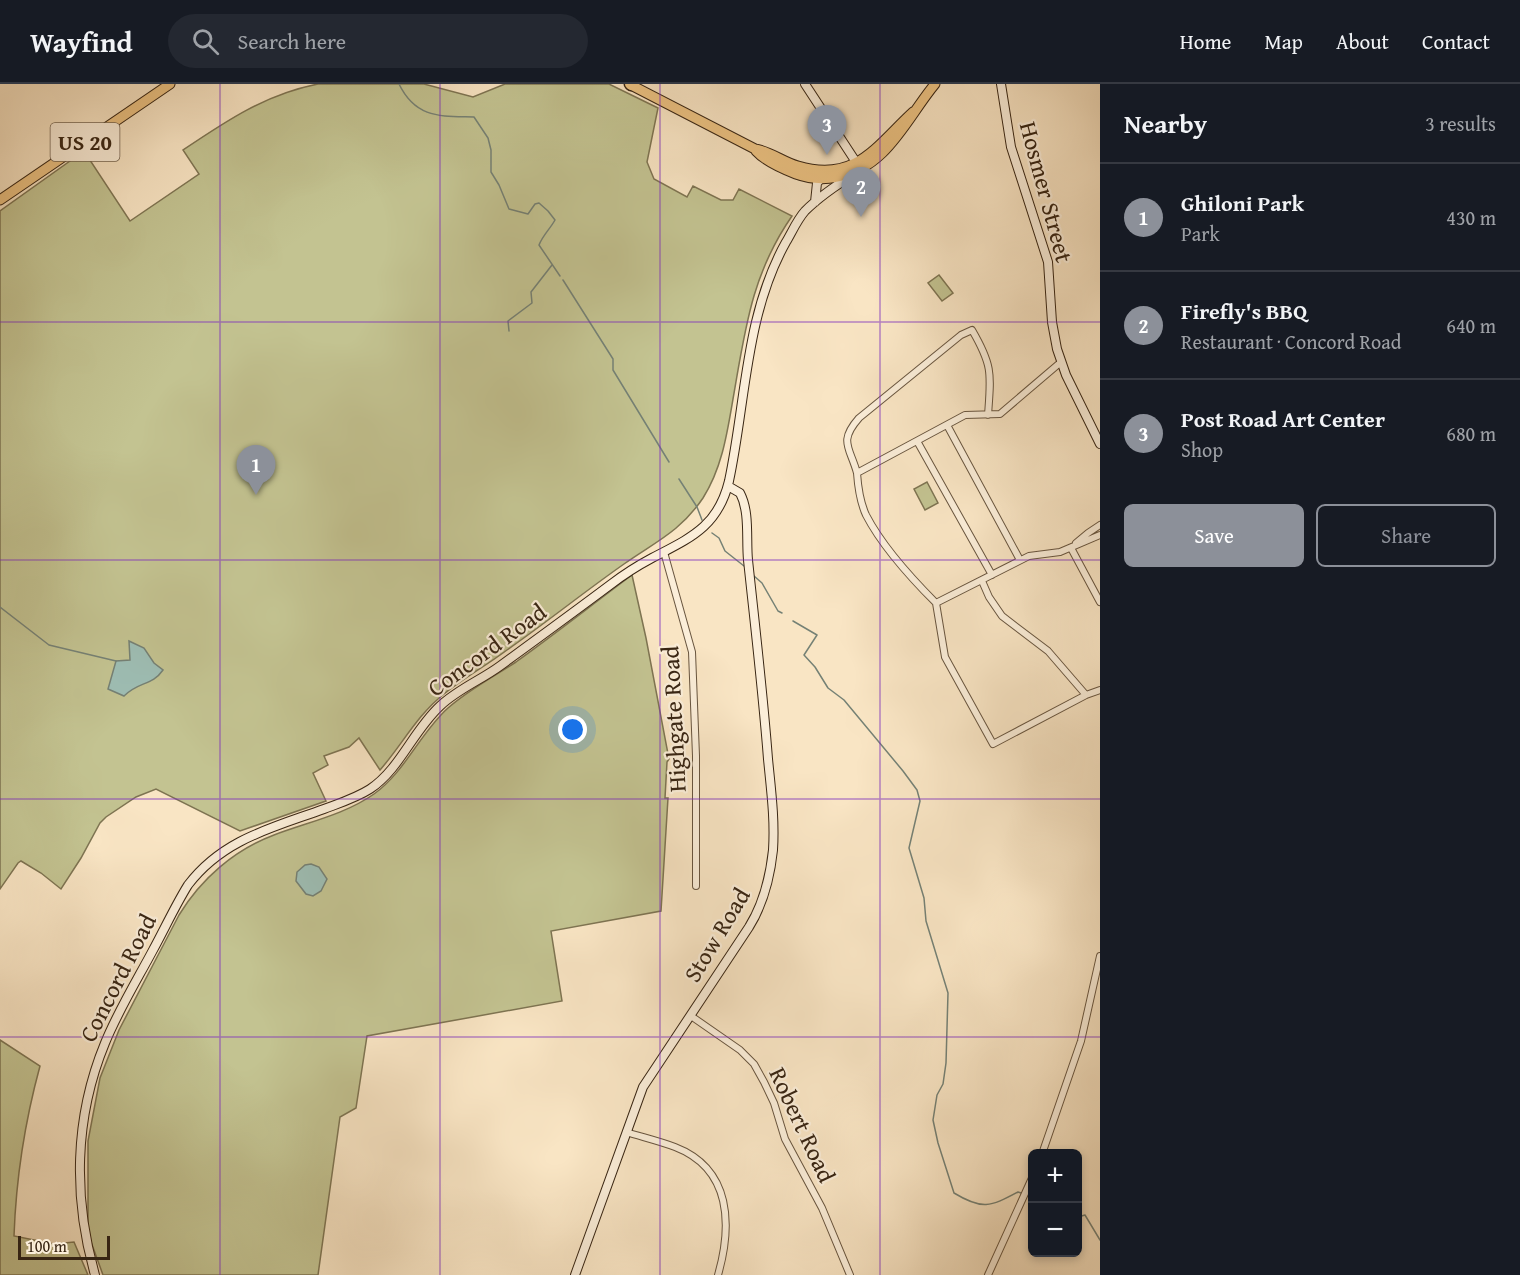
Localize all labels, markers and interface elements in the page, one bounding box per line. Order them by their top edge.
search box [168,14,588,68]
text: Wayfind [30,21,132,62]
icon: search [189,25,222,58]
text: Search here [237,25,346,57]
text: Home [1180,26,1231,57]
text: Map [1264,26,1303,57]
text: About [1336,26,1389,57]
text: Contact [1422,26,1490,57]
text: Nearby [1124,104,1207,143]
pin: 3 [808,106,846,155]
text: 3 results [1425,109,1496,138]
street label: Hosmer Street [1011,118,1082,267]
road number: US 20 [50,123,119,161]
pin: 2 [842,168,880,217]
text: Ghiloni Park [1181,187,1304,219]
text: 1 [1138,203,1149,232]
text: 430 m [1446,203,1496,232]
text: Park [1181,219,1220,248]
text: Firefly's BBQ [1181,295,1307,327]
text: 2 [1138,311,1149,340]
text: 640 m [1446,311,1496,340]
text: Restaurant · Concord Road [1181,327,1401,356]
text: Post Road Art Center [1181,403,1385,435]
text: 3 [1138,419,1149,448]
text: 680 m [1446,419,1496,448]
text: Shop [1181,435,1223,464]
pin: 1 [236,446,276,495]
button: Save [1124,504,1304,567]
button: Share [1316,504,1496,567]
street label: Concord Road [420,594,554,705]
street label: Highgate Road [652,645,695,793]
your location [558,715,587,744]
street label: Stow Road [675,881,759,989]
street label: Concord Road [70,907,165,1048]
street label: Robert Road [760,1061,845,1188]
map controls [1028,1149,1082,1257]
button: + [1028,1149,1082,1203]
button: − [1028,1203,1082,1257]
scale bar [18,1233,110,1260]
text: 100 m [27,1234,67,1258]

